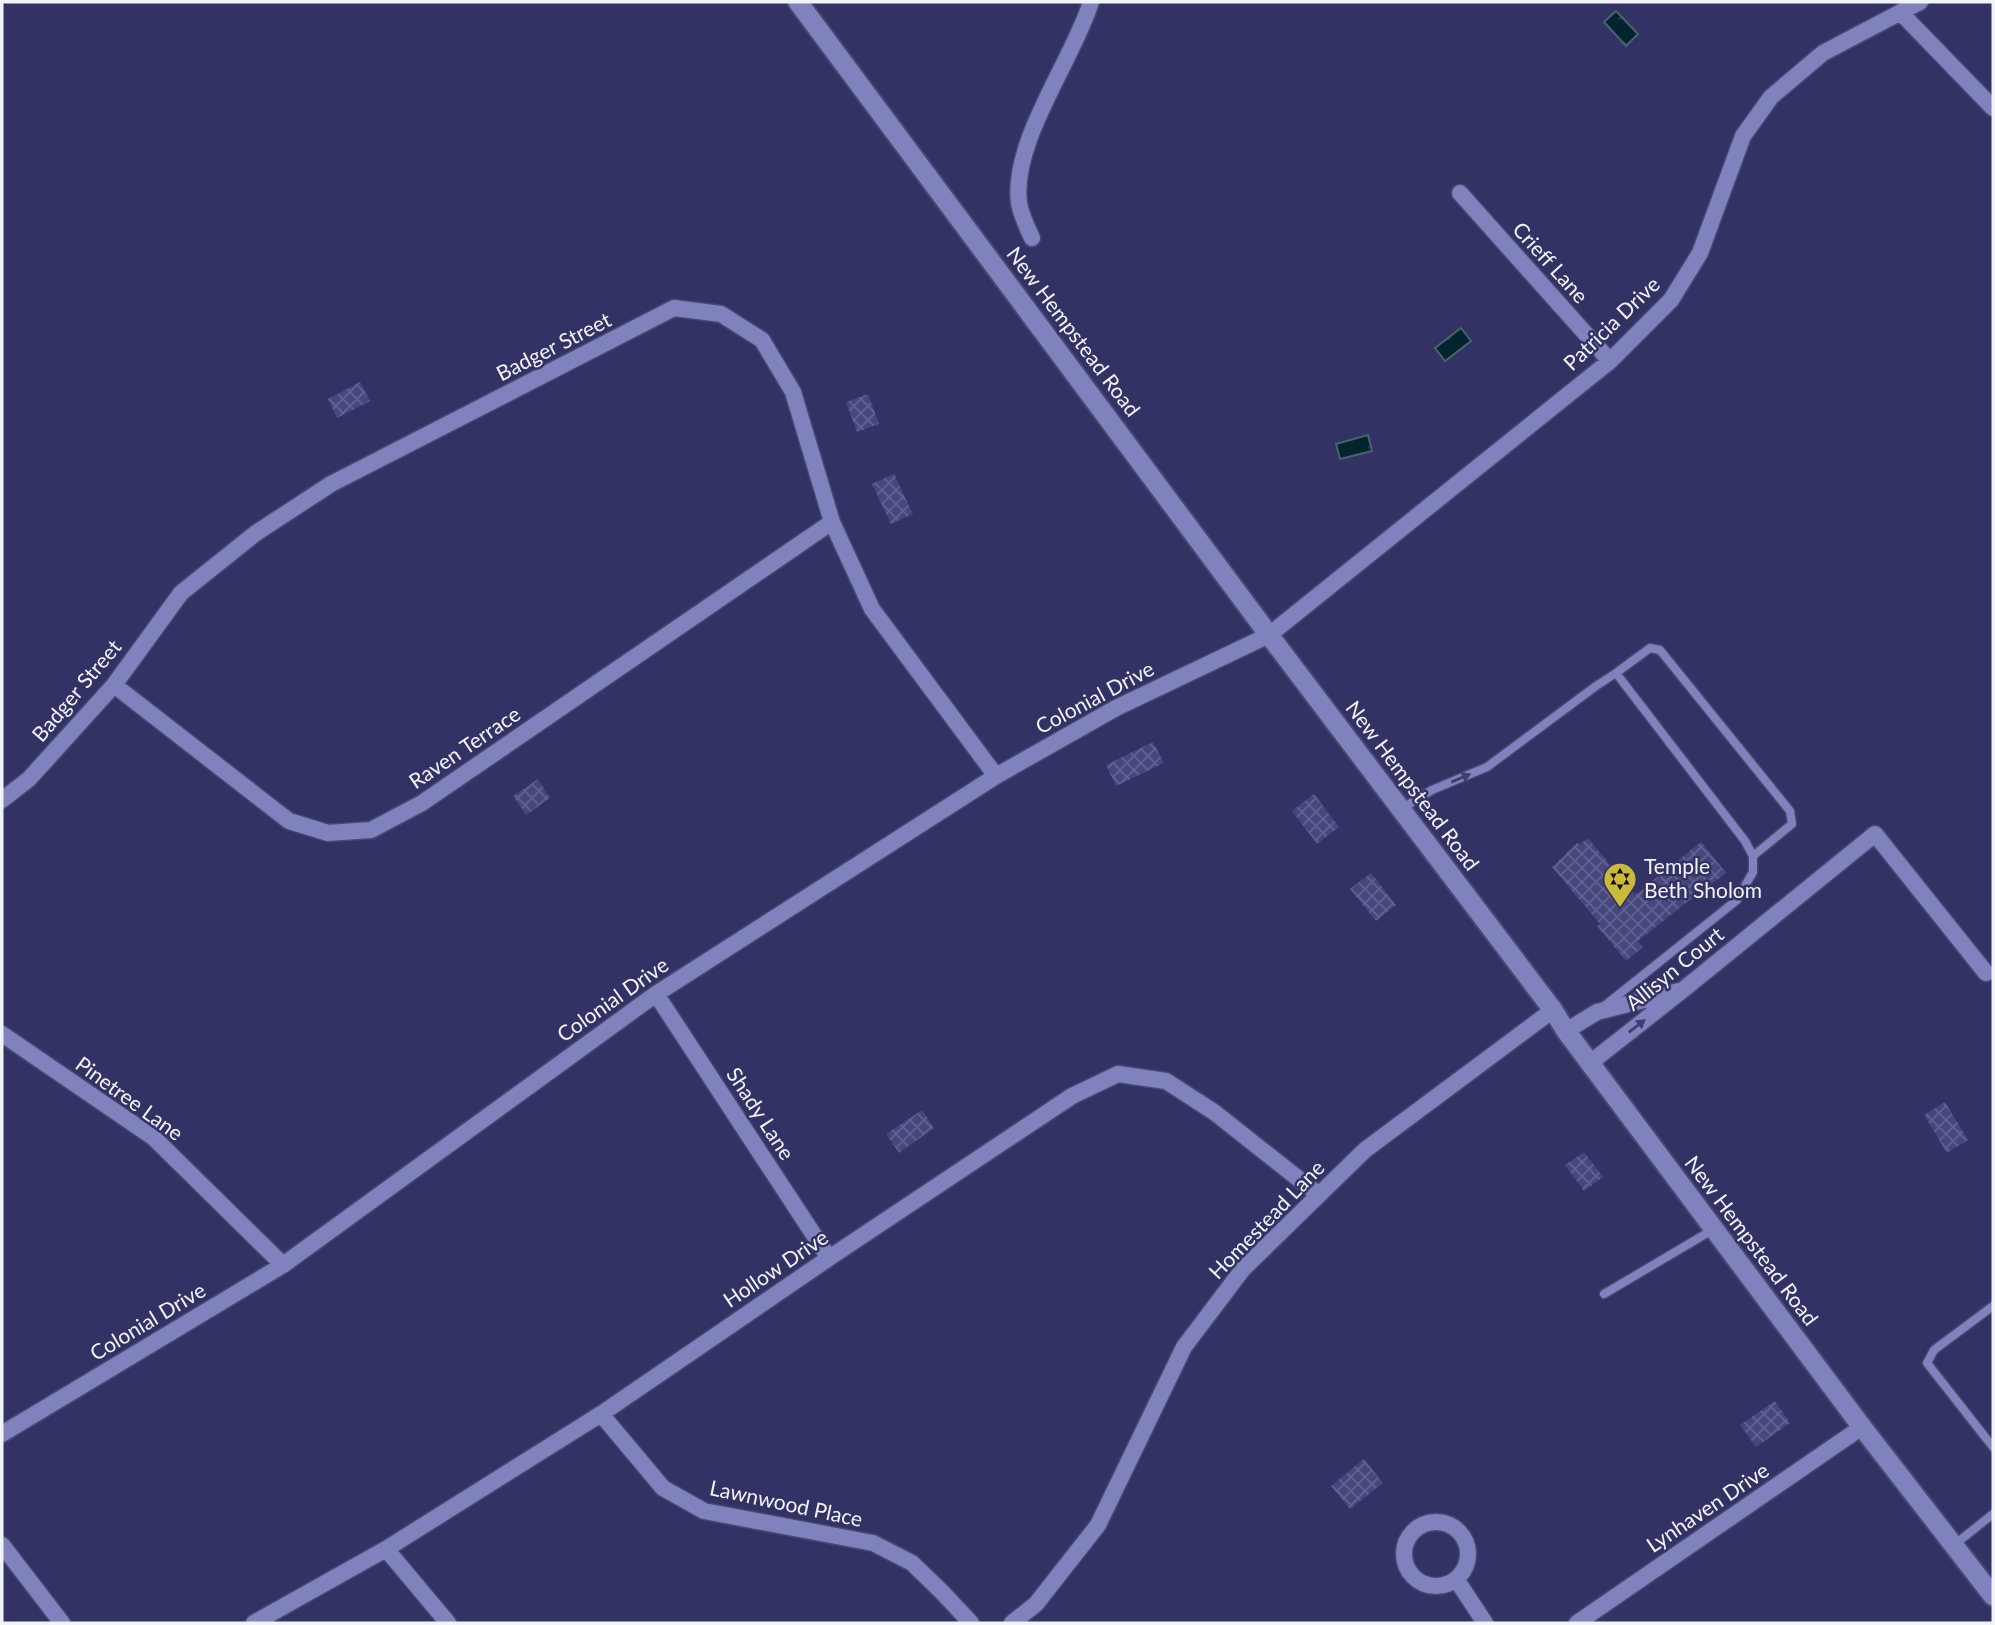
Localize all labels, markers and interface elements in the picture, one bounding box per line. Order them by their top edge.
street label: Crieff Lane [1508,216,1594,308]
street label: New Hempstead Road [1002,241,1146,421]
street label: Patricia Drive [1558,271,1664,375]
street label: Badger Street [492,306,615,385]
street label: Badger Street [26,634,126,746]
street label: Colonial Drive [1031,655,1158,738]
street label: New Hempstead Road [1341,695,1485,875]
street label: Raven Terrace [404,700,525,793]
one-way arrow [1451,772,1472,783]
place label: Temple Beth Sholom [1644,853,1762,902]
synagogue icon: Temple Beth Sholom [1601,860,1639,909]
street label: Allisyn Court [1620,921,1728,1015]
street label: Colonial Drive [552,951,673,1046]
one-way arrow [1628,1018,1646,1033]
street label: Pinetree Lane [71,1050,188,1145]
street label: Shady Lane [722,1062,800,1164]
street label: New Hempstead Road [1680,1150,1824,1330]
street label: Homestead Lane [1203,1154,1329,1283]
street label: Hollow Drive [718,1224,832,1312]
street label: Colonial Drive [85,1276,209,1365]
street label: Lynhaven Drive [1641,1457,1773,1557]
street label: Lawnwood Place [708,1474,865,1531]

